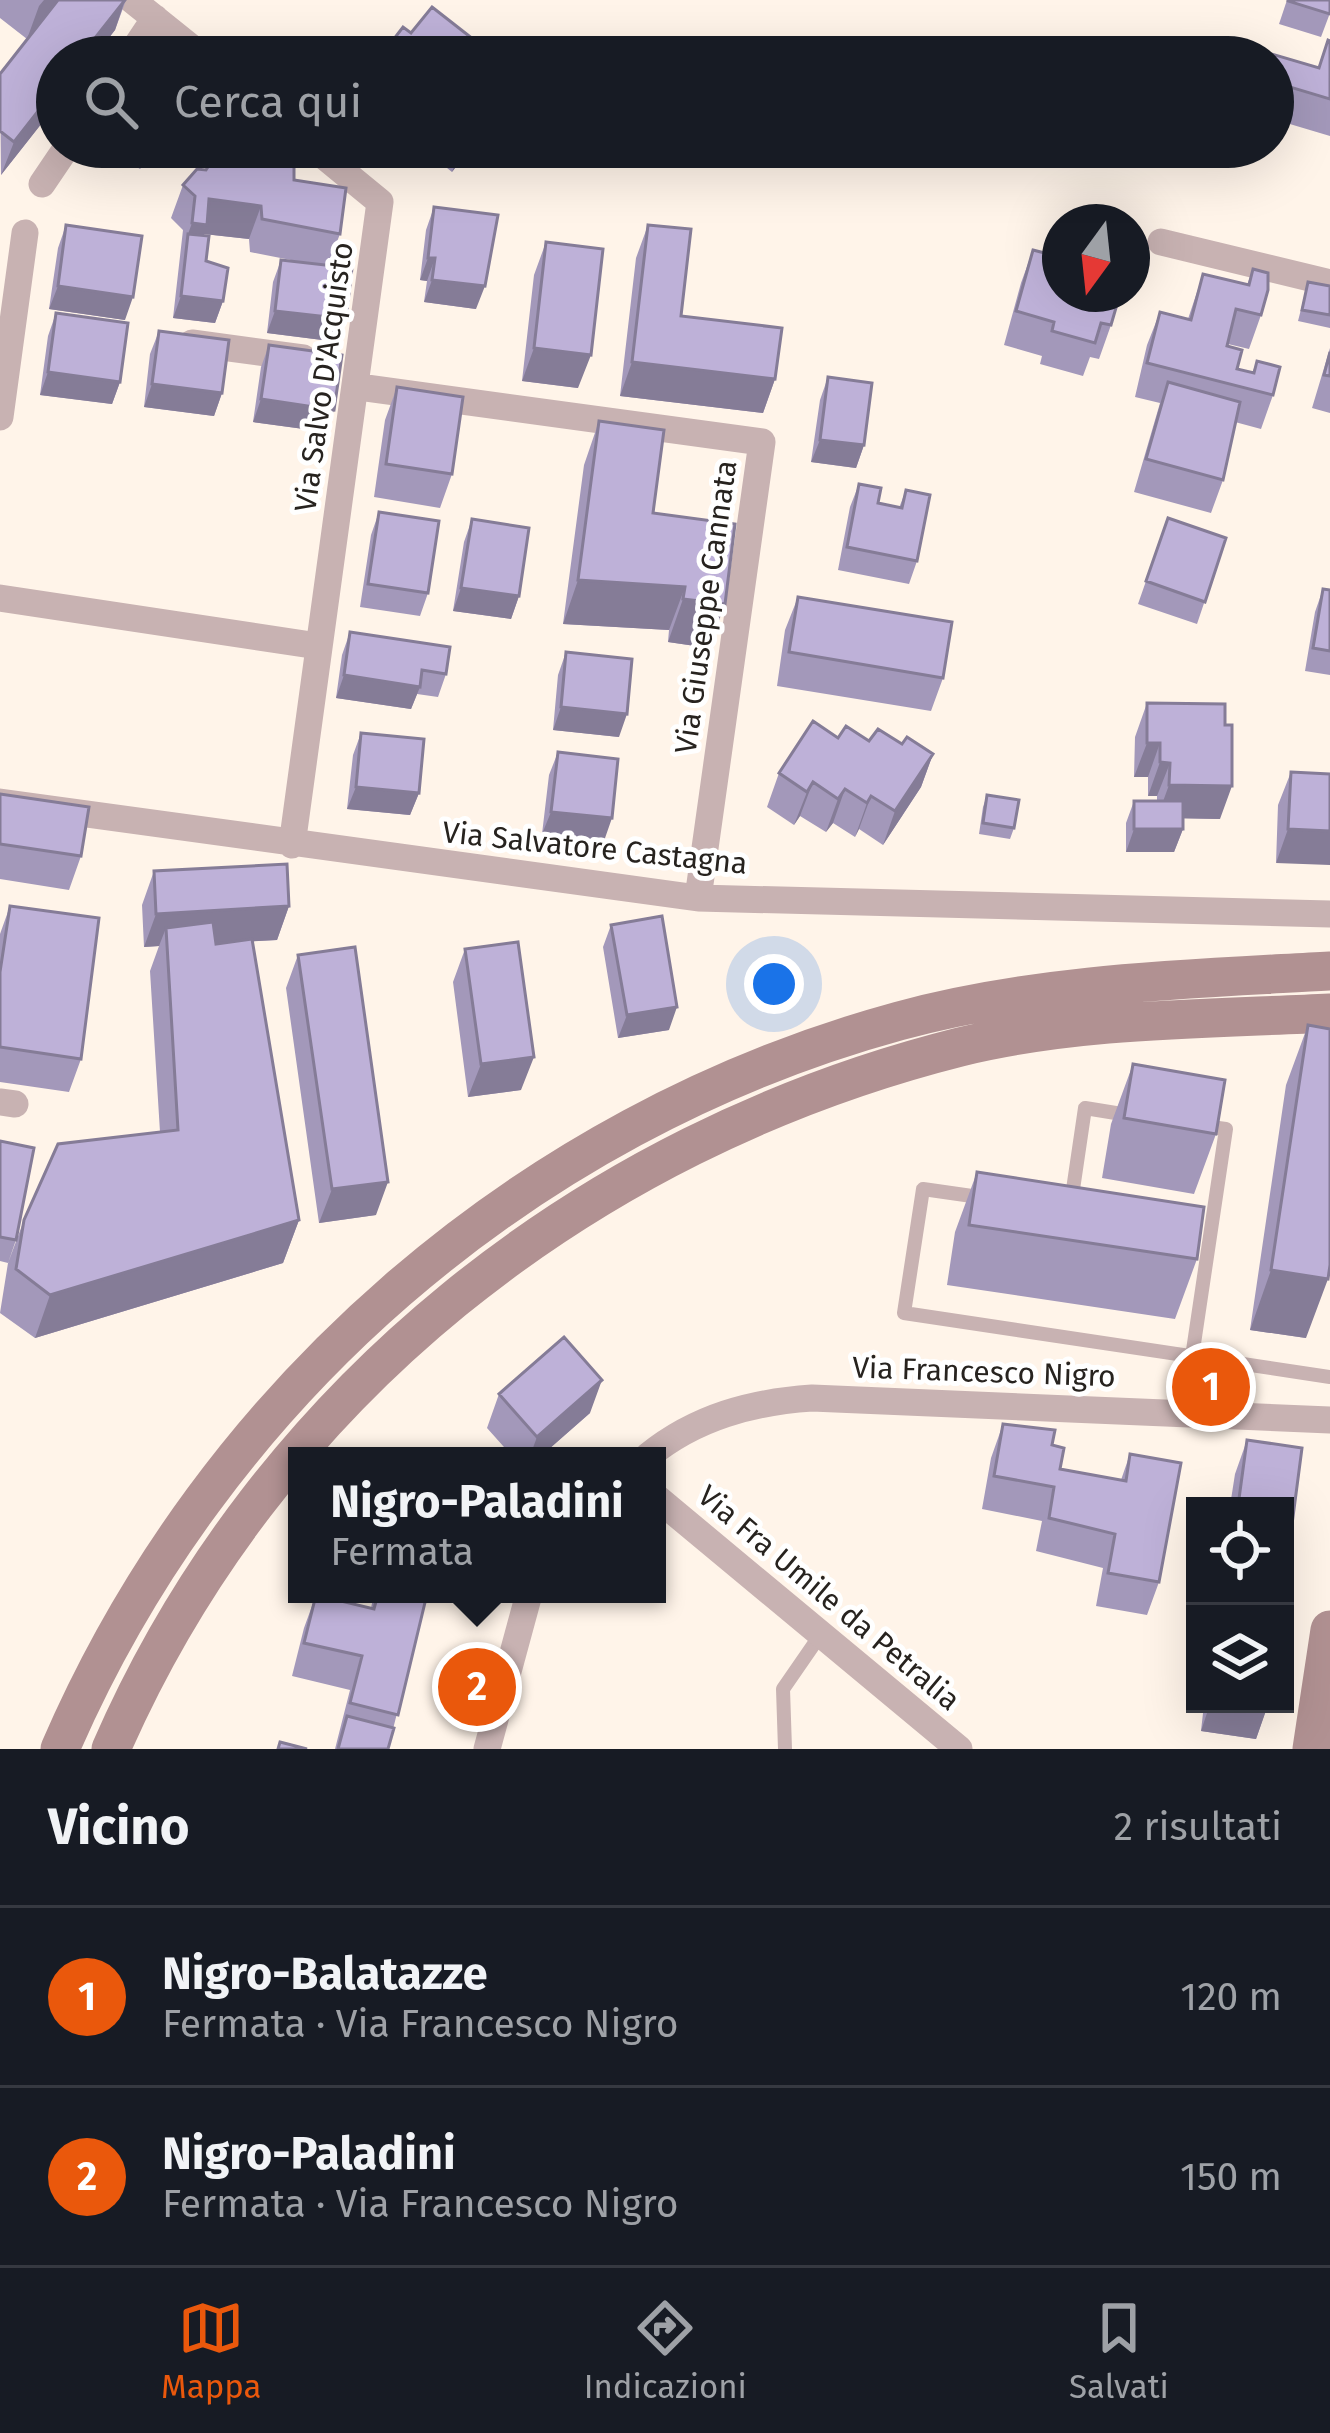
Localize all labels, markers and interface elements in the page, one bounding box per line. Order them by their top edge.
search box [36,36,1294,168]
icon: search [78,69,144,135]
text: Cerca qui [174,75,362,129]
north arrow [1042,204,1150,312]
street label: Via Salvo D'Acquisto [287,240,361,514]
street label: Via Giuseppe Cannata [668,458,744,756]
street label: Via Salvatore Castagna [441,814,749,882]
your location [744,954,804,1014]
pin: 1 [1172,1342,1250,1432]
street label: Via Francesco Nigro [852,1349,1116,1395]
popup [288,1447,666,1603]
text: Nigro-Paladini [330,1475,624,1529]
street label: Via Fra Umile da Petralia [691,1478,967,1718]
map controls [1186,1497,1294,1713]
button: locate [1186,1497,1294,1605]
text: Fermata [330,1529,474,1575]
button: layers [1186,1605,1294,1713]
pin: 2 [438,1642,516,1732]
text: Vicino [48,1796,189,1858]
text: 2 risultati [1114,1804,1282,1850]
text: Nigro-Balatazze [162,1947,488,2001]
text: 1 [78,1974,96,2020]
text: 120 m [1180,1974,1282,2020]
text: Fermata · Via Francesco Nigro [162,2001,678,2047]
text: Nigro-Paladini [162,2127,456,2181]
text: 2 [77,2154,97,2200]
text: 150 m [1180,2154,1282,2200]
text: Fermata · Via Francesco Nigro [162,2181,678,2227]
tab: Mappa [161,2295,262,2407]
tab: Indicazioni [584,2295,747,2407]
tab: Salvati [1069,2295,1169,2407]

